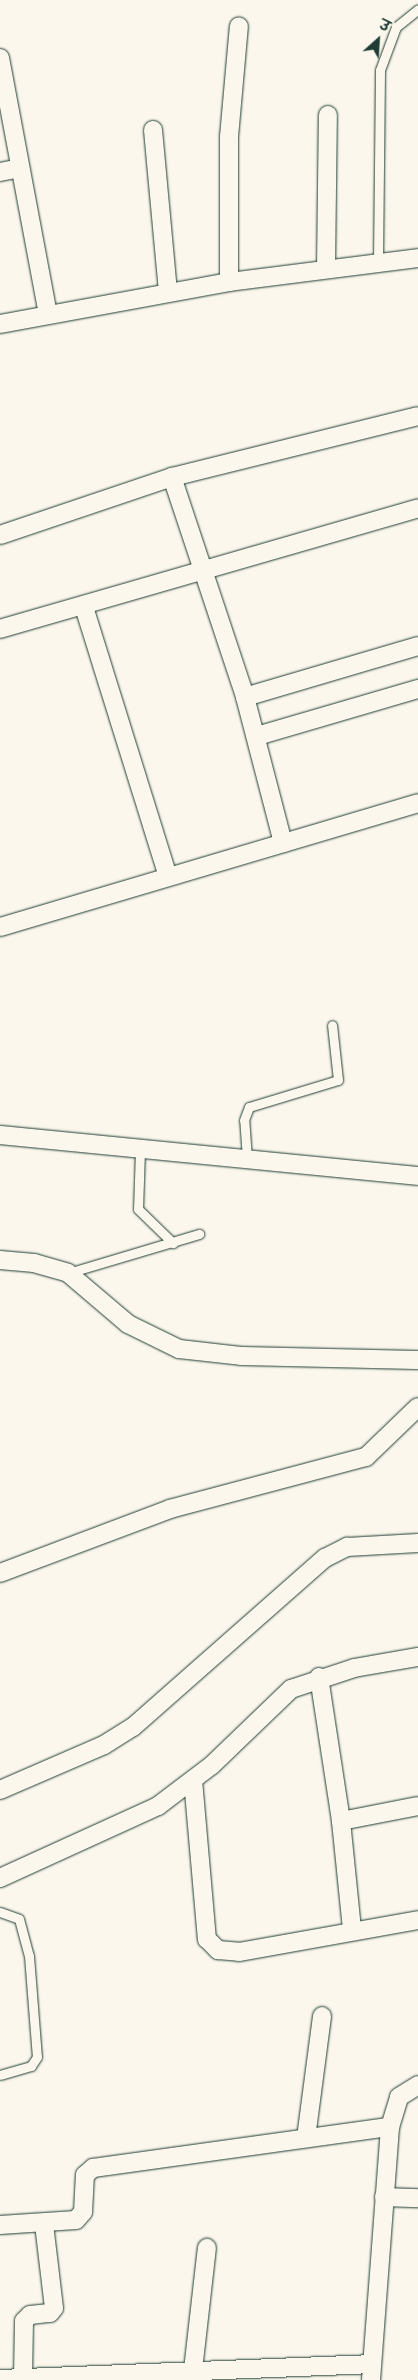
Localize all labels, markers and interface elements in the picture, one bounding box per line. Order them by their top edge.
north arrow [353,15,403,65]
text: उ [377,16,393,36]

